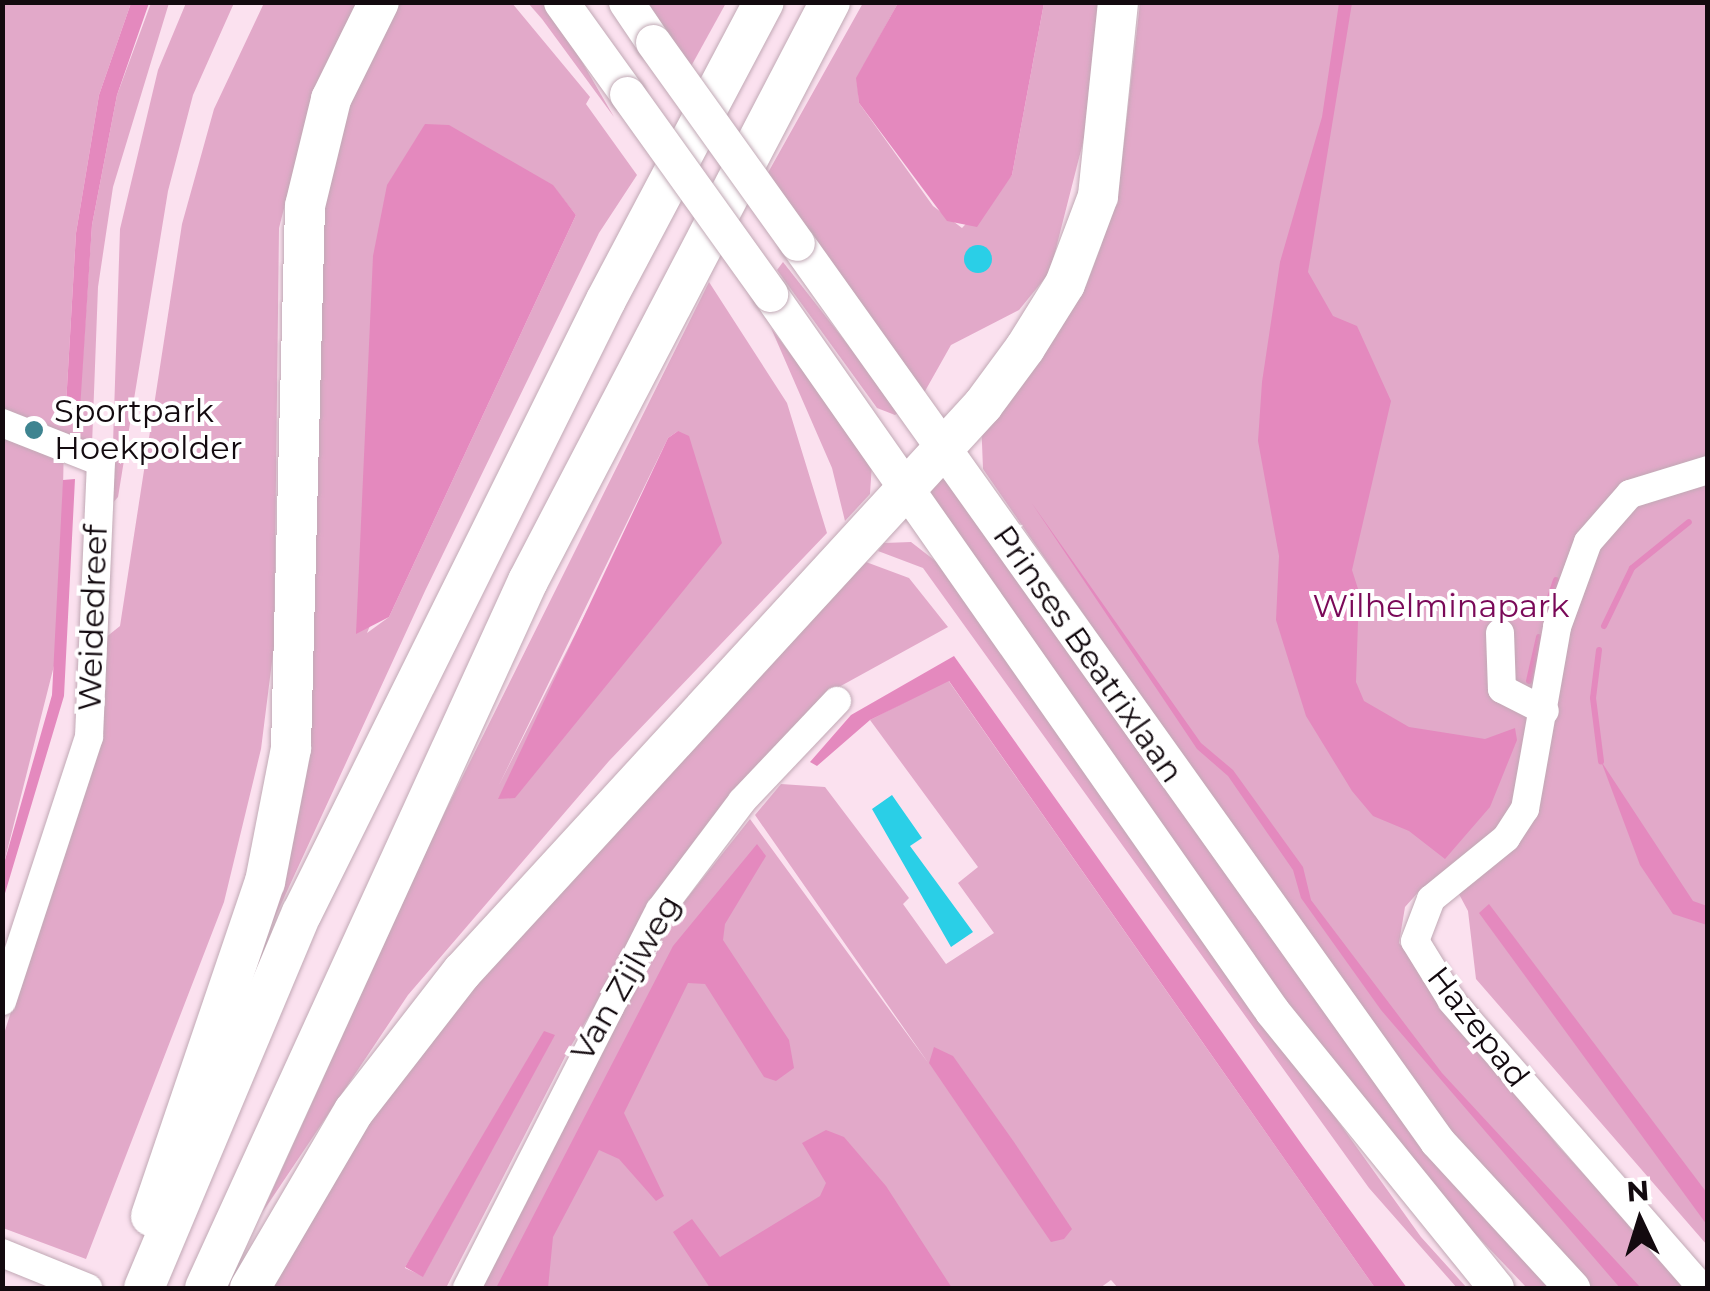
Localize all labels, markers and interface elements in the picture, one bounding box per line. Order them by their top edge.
place label: Sportpark Hoekpolder [54,393,243,468]
marker: Sportpark Hoekpolder [23,419,45,441]
street label: Prinses Beatrixlaan [985,518,1191,790]
street label: Weidedreef [71,524,115,712]
park label: Wilhelminapark [1312,587,1570,625]
street label: Van Zijlweg [563,888,689,1068]
street label: Hazepad [1419,959,1537,1095]
north arrow [1590,1171,1690,1271]
text: N [1625,1173,1650,1209]

